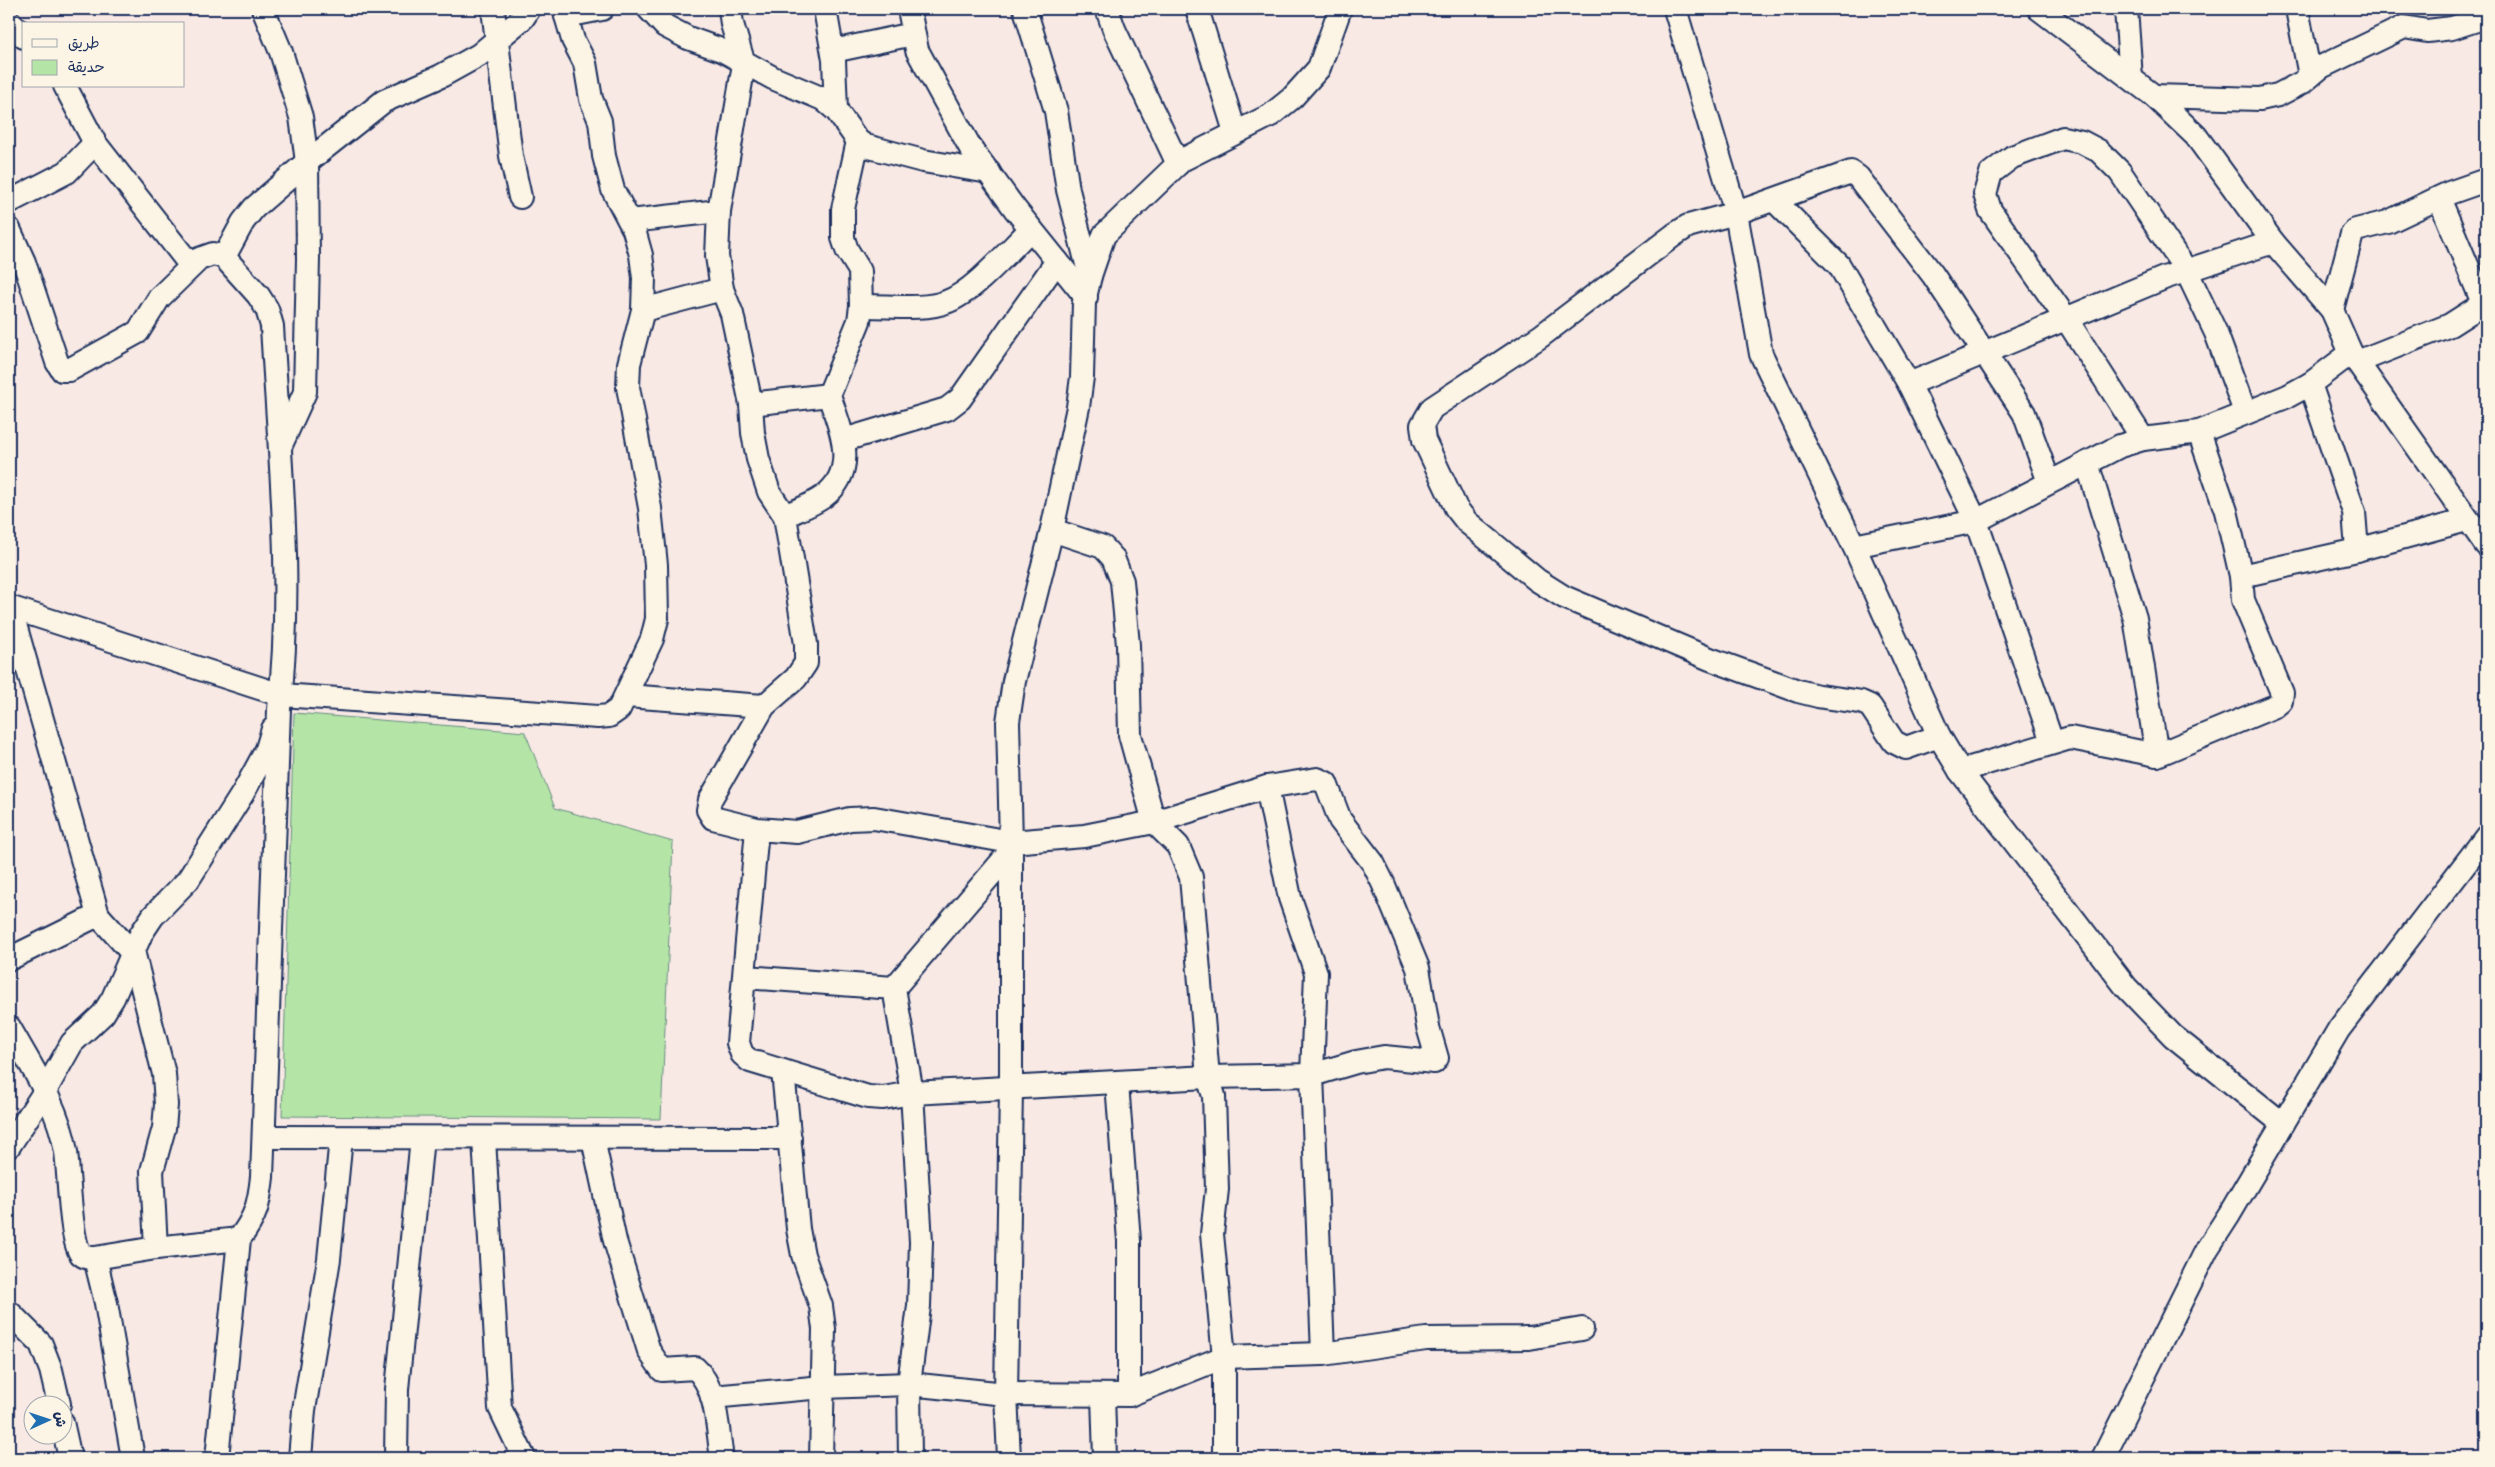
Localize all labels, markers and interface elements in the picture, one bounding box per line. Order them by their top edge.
legend [22,22,185,88]
text: طريق [68,34,100,53]
text: حديقة [68,58,105,77]
north arrow [22,1394,72,1444]
text: ش [52,1411,69,1427]

